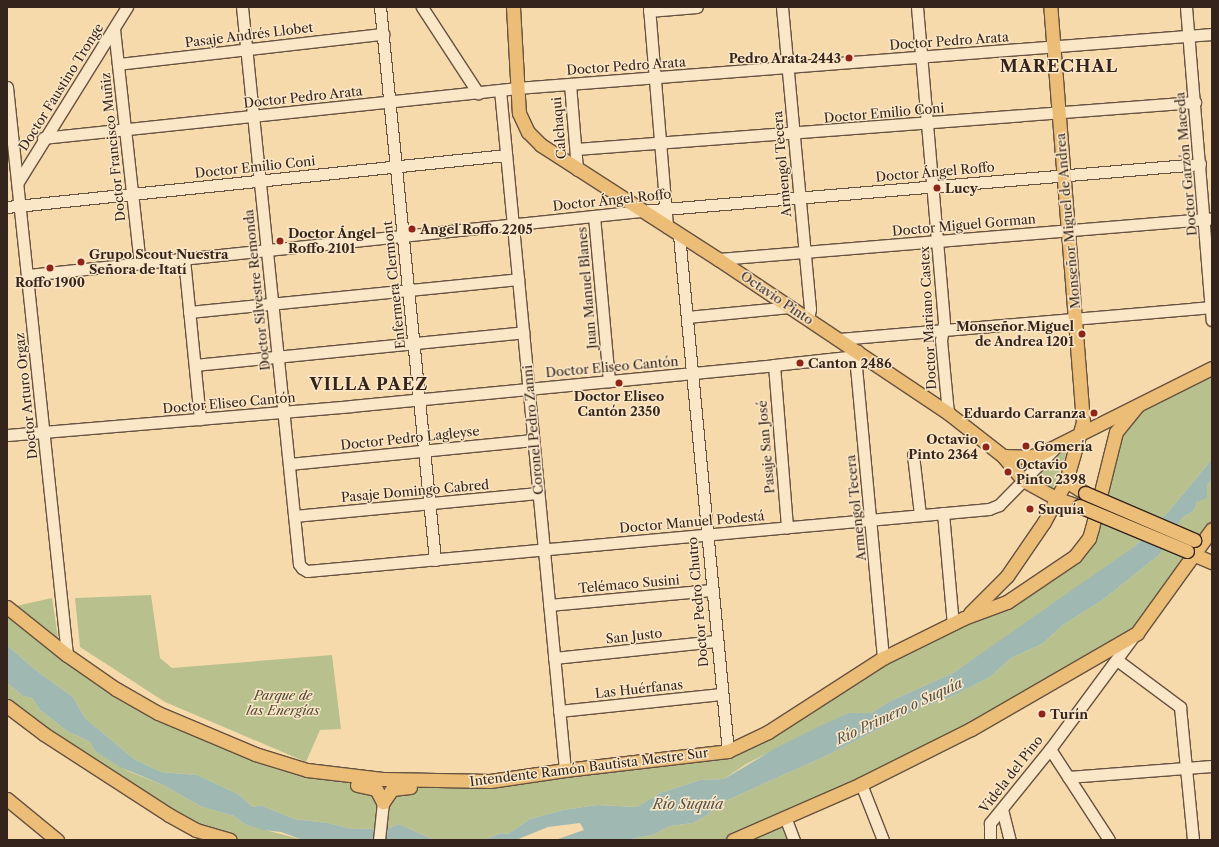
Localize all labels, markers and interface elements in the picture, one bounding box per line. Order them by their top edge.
street label: Pasaje Andrés Llobet [184,19,314,51]
street label: Doctor Faustino Tronge [15,20,107,154]
street label: Doctor Pedro Arata [888,29,1010,53]
place label: Pedro Arata 2443 [728,50,841,66]
marker: Pedro Arata 2443 [844,53,854,63]
street label: Doctor Pedro Arata [565,54,687,78]
district label: MARECHAL [1000,57,1118,77]
street label: Doctor Francisco Muñiz [97,72,129,222]
street label: Doctor Pedro Arata [242,83,364,111]
street label: Doctor Garzón Maceda [1172,91,1200,237]
street label: Calchaqui [549,96,569,160]
street label: Doctor Emilio Coni [823,100,945,126]
street label: Armengol Tecera [770,110,794,218]
street label: Monseñor Miguel de Andrea [1053,132,1083,310]
street label: Doctor Emilio Coni [194,153,316,181]
street label: Doctor Ángel Roffo [875,159,995,185]
place label: Lucy [945,180,978,196]
marker: Lucy [932,183,942,193]
street label: Doctor Ángel Roffo [551,186,673,214]
street label: Doctor Silvestre Remonda [241,209,273,371]
street label: Doctor Miguel Gorman [891,211,1037,239]
street label: Enfermera Clermont [380,220,408,350]
place label: Angel Roffo 2205 [420,221,533,237]
marker: Angel Roffo 2205 [407,224,417,234]
place label: Doctor Ángel Roffo 2101 [288,226,377,257]
street label: Juan Manuel Blanes [574,226,600,350]
marker: Doctor Ángel Roffo 2101 [275,236,285,246]
street label: Doctor Mariano Castex [916,246,940,390]
place label: Grupo Scout Nuestra Señora de Itatí [89,247,228,278]
marker: Grupo Scout Nuestra Señora de Itatí [76,257,86,267]
marker: Roffo 1900 [45,263,55,273]
street label: Octavio Pinto [738,268,816,328]
place label: Roffo 1900 [15,274,85,290]
place label: Monseñor Miguel de Andrea 1201 [956,319,1074,350]
marker: Monseñor Miguel de Andrea 1201 [1077,329,1087,339]
street label: Doctor Arturo Orgaz [12,332,40,460]
street label: Doctor Eliseo Cantón [545,353,679,381]
place label: Canton 2486 [808,355,892,371]
marker: Canton 2486 [795,358,805,368]
street label: Coronel Pedro Zanni [520,365,546,495]
district label: VILLA PAEZ [309,375,429,395]
marker: Doctor Eliseo Cantón 2350 [614,378,624,388]
street label: Doctor Eliseo Cantón [162,389,296,417]
place label: Doctor Eliseo Cantón 2350 [574,389,664,420]
street label: Pasaje San José [754,400,778,494]
place label: Eduardo Carranza [964,405,1086,421]
marker: Eduardo Carranza [1089,408,1099,418]
street label: Doctor Pedro Lagleyse [340,423,480,453]
place label: Octavio Pinto 2364 [908,432,978,463]
place label: Gomería [1034,438,1093,454]
marker: Gomería [1021,441,1031,451]
marker: Octavio Pinto 2364 [981,442,991,452]
street label: Armengol Tecera [843,454,869,562]
place label: Octavio Pinto 2398 [1016,457,1086,488]
marker: Octavio Pinto 2398 [1003,467,1013,477]
street label: Pasaje Domingo Cabred [340,477,490,505]
place label: Suquía [1038,501,1084,517]
marker: Suquía [1025,504,1035,514]
street label: Doctor Manuel Podestá [619,508,765,536]
street label: Doctor Pedro Chutro [685,536,711,668]
street label: Telémaco Susini [578,572,680,596]
street label: San Justo [605,625,663,647]
water label: Río Primero o Suquía [833,674,965,748]
street label: Las Huérfanas [594,677,684,701]
park label: Parque de las Energías [246,688,320,719]
place label: Turín [1050,706,1088,722]
marker: Turín [1037,709,1047,719]
street label: Videla del Pino [976,732,1046,816]
street label: Intendente Ramón Bautista Mestre Sur [469,745,709,789]
water label: Río Suquía [653,796,723,812]

